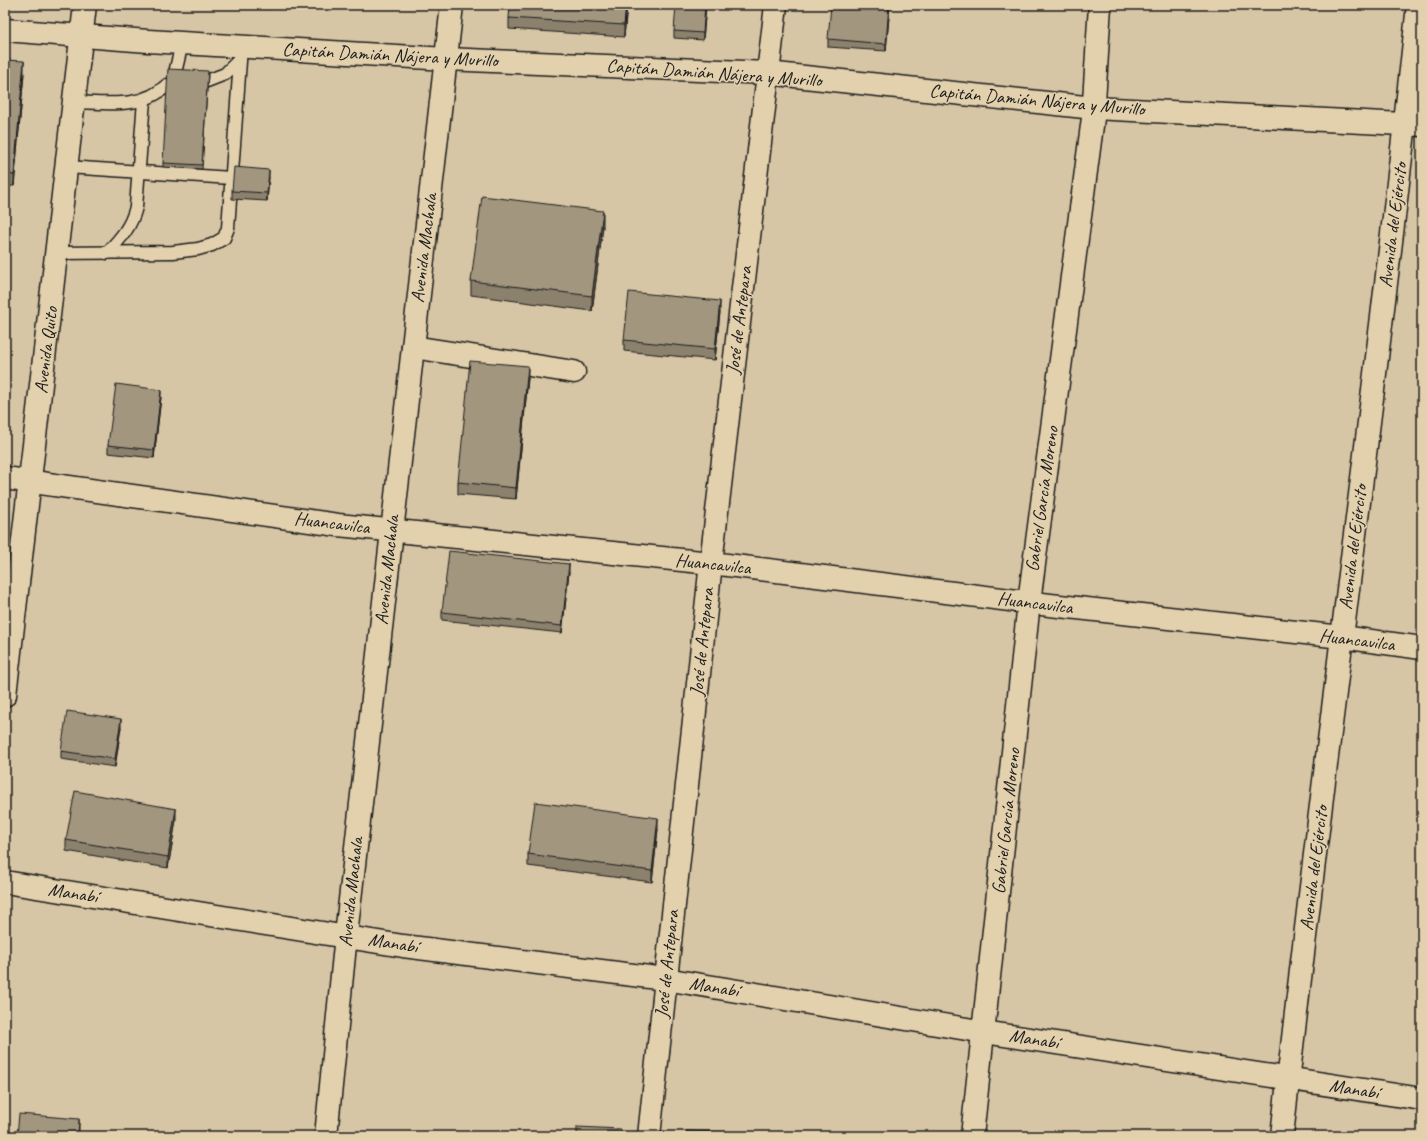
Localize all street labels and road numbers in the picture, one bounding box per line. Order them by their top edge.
street label: Capitán Damián Nájera y Murillo [282,37,501,73]
street label: Capitán Damián Nájera y Murillo [605,53,825,93]
street label: Capitán Damián Nájera y Murillo [928,79,1148,122]
street label: Avenida del Ejército [1373,159,1413,289]
street label: Avenida Machala [405,190,443,304]
street label: José de Antepara [720,263,758,376]
street label: Avenida Quito [29,304,63,395]
street label: Gabriel García Moreno [1020,424,1064,573]
street label: Avenida del Ejército [1333,481,1373,611]
street label: Huancavilca [293,506,372,540]
street label: Avenida Machala [369,512,405,626]
street label: Huancavilca [674,548,753,580]
street label: José de Antepara [684,585,720,698]
street label: Huancavilca [996,586,1075,620]
street label: Huancavilca [1318,623,1397,657]
street label: Gabriel García Moreno [986,746,1026,895]
street label: Avenida del Ejército [1294,802,1334,932]
street label: Avenida Machala [333,834,369,948]
street label: Manabí [46,877,104,909]
street label: José de Antepara [649,907,685,1020]
street label: Manabí [366,927,424,959]
street label: Manabí [687,971,745,1003]
street label: Manabí [1007,1023,1065,1055]
street label: Manabí [1327,1073,1385,1105]

